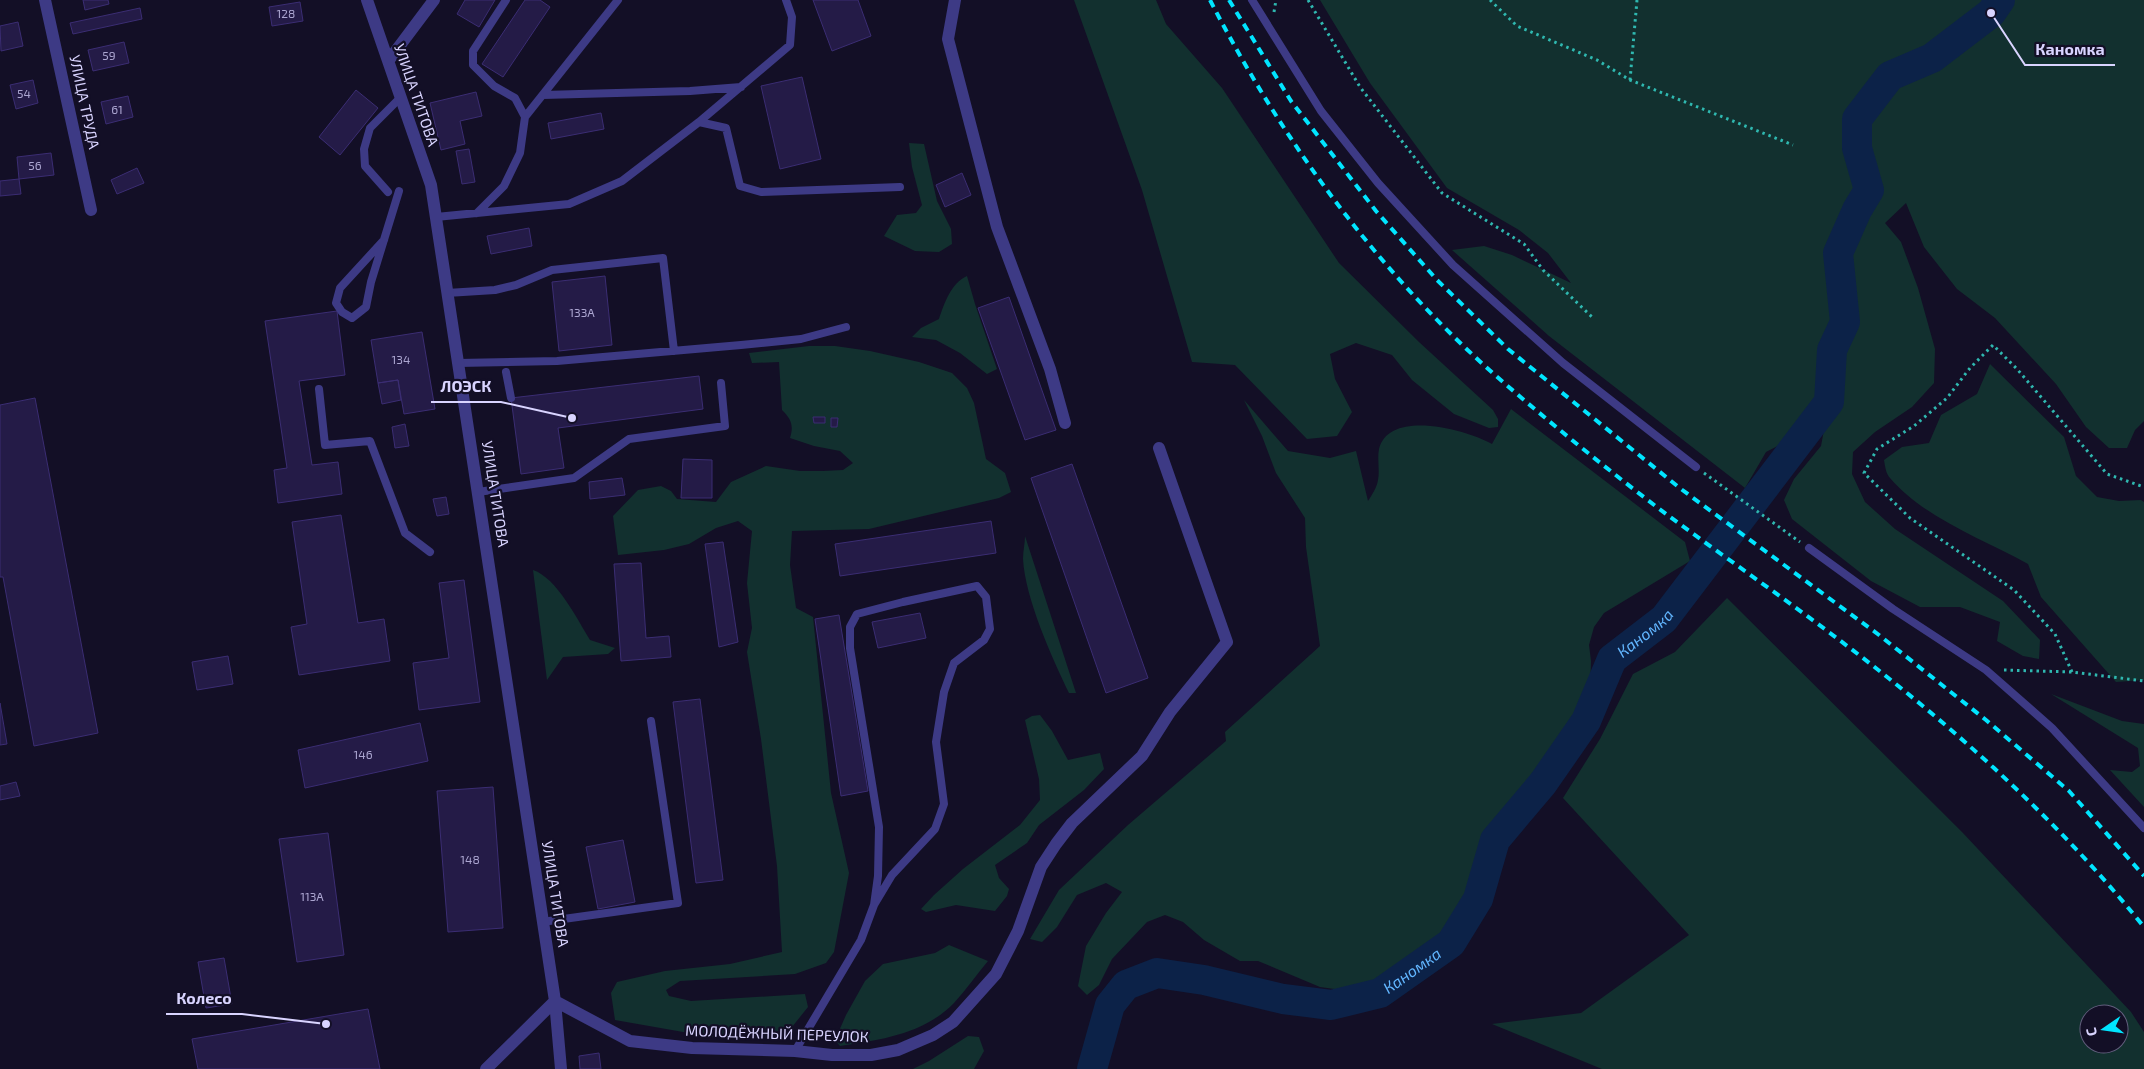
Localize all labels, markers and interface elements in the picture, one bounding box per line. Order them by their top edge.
house number: 128 [277,6,295,20]
callout: Каномка [2025,34,2115,65]
text: Каномка [2035,39,2105,58]
street label: УЛИЦА ТИТОВА [391,41,443,149]
house number: 59 [102,48,116,62]
street label: УЛИЦА ТРУДА [66,53,104,151]
house number: 54 [17,86,31,100]
house number: 61 [111,102,123,116]
house number: 56 [28,158,42,172]
house number: 133А [569,305,595,319]
house number: 134 [392,352,410,366]
callout: ЛОЭСК [431,371,501,402]
text: ЛОЭСК [441,376,491,395]
street label: УЛИЦА ТИТОВА [479,439,513,549]
water label: Каномка [1613,605,1677,661]
house number: 146 [353,747,373,761]
street label: УЛИЦА ТИТОВА [539,839,573,949]
house number: 148 [460,852,480,866]
house number: 113А [300,889,324,903]
water label: Каномка [1379,943,1444,997]
callout: Колесо [166,983,242,1014]
text: Колесо [176,988,232,1007]
north arrow [2079,1004,2129,1054]
street label: МОЛОДЁЖНЫЙ ПЕРЕУЛОК [685,1021,869,1045]
text: С [2082,1026,2100,1038]

